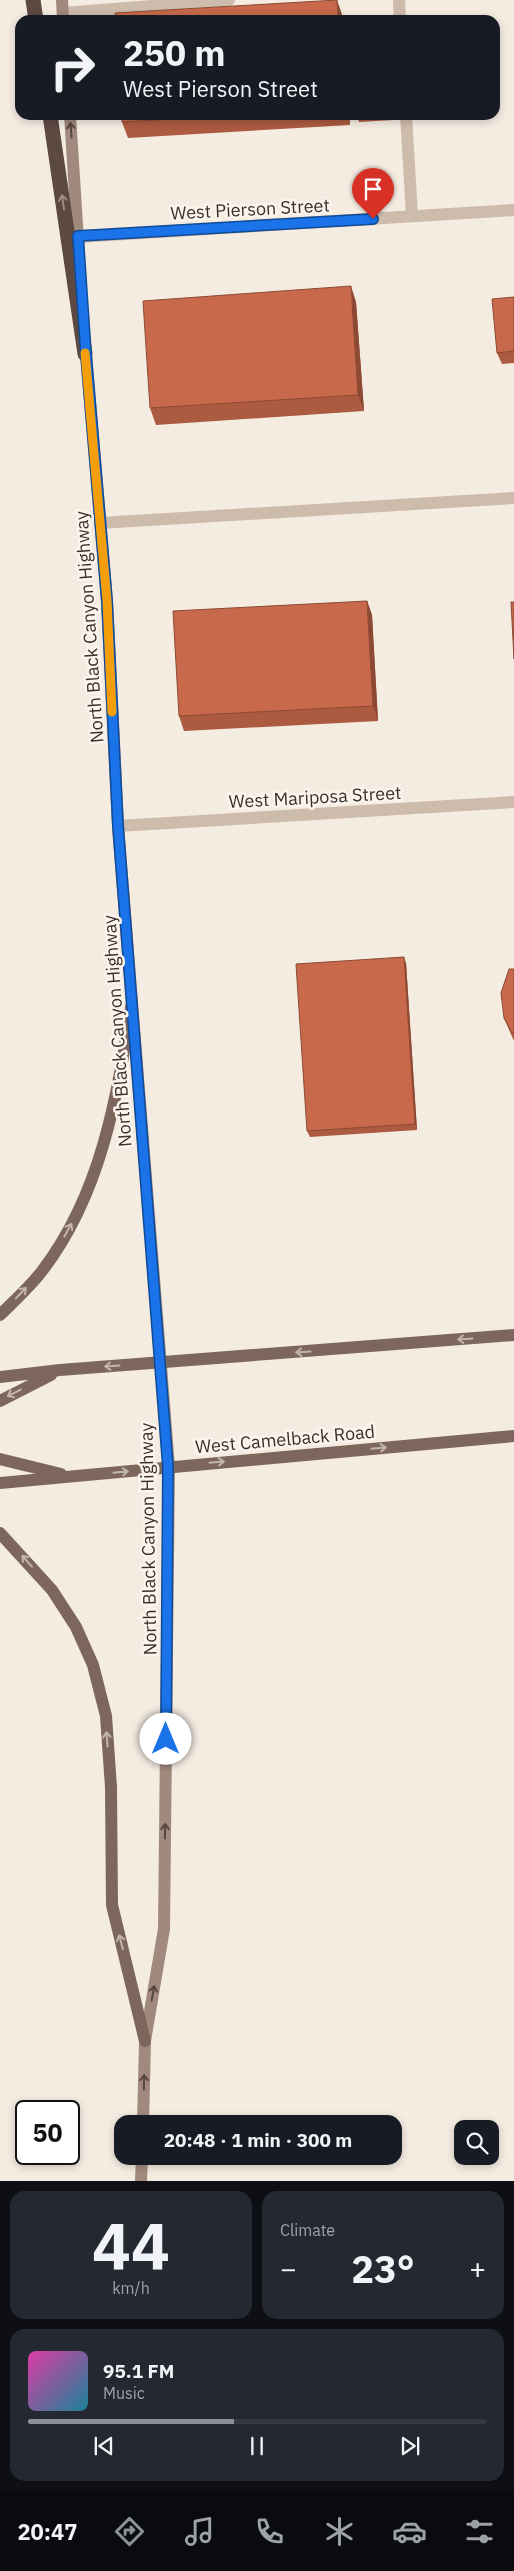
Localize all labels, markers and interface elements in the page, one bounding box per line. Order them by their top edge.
text: 250 m [123,30,226,76]
icon: right [40,35,105,100]
text: West Pierson Street [123,74,318,103]
one-way arrow [66,123,75,139]
pin [352,168,394,219]
icon: arrive [359,175,387,203]
street label: West Pierson Street [170,193,330,225]
one-way arrow [58,194,68,210]
street label: North Black Canyon Highway [69,510,109,744]
street label: West Mariposa Street [228,781,402,813]
street label: North Black Canyon Highway [97,914,137,1148]
one-way arrow [64,1223,73,1238]
one-way arrow [15,1287,27,1300]
one-way arrow [458,1334,474,1344]
one-way arrow [296,1347,312,1356]
one-way arrow [104,1362,120,1371]
one-way arrow [7,1388,22,1398]
street label: West Camelback Road [194,1420,376,1458]
street label: North Black Canyon Highway [134,1422,162,1656]
one-way arrow [371,1443,387,1453]
one-way arrow [209,1458,225,1467]
one-way arrow [113,1467,129,1477]
one-way arrow [21,1554,32,1567]
position arrow [139,1712,191,1764]
one-way arrow [103,1731,112,1747]
one-way arrow [160,1823,170,1840]
one-way arrow [116,1935,125,1951]
one-way arrow [149,1985,159,2001]
one-way arrow [139,2074,149,2090]
speed limit sign: 50 [15,2100,80,2165]
map controls [454,2120,499,2165]
button: search [454,2120,499,2165]
text: 20:48 · 1 min · 300 m [164,2128,352,2152]
text: 44 [92,2203,170,2288]
text: Climate [280,2220,335,2240]
text: 23° [351,2244,415,2293]
text: − [280,2250,297,2287]
text: + [469,2250,486,2287]
text: km/h [112,2278,150,2298]
text: 95.1 FM [103,2359,174,2383]
text: Music [103,2383,145,2403]
icon: previous [90,2432,118,2460]
icon: pause [243,2432,271,2460]
icon: next [396,2432,424,2460]
icon: directions [112,2514,147,2549]
icon: music [182,2514,217,2549]
icon: phone [252,2514,287,2549]
icon: climate [322,2514,357,2549]
icon: car [392,2514,427,2549]
icon: filters [462,2514,497,2549]
text: 20:47 [17,2517,77,2546]

